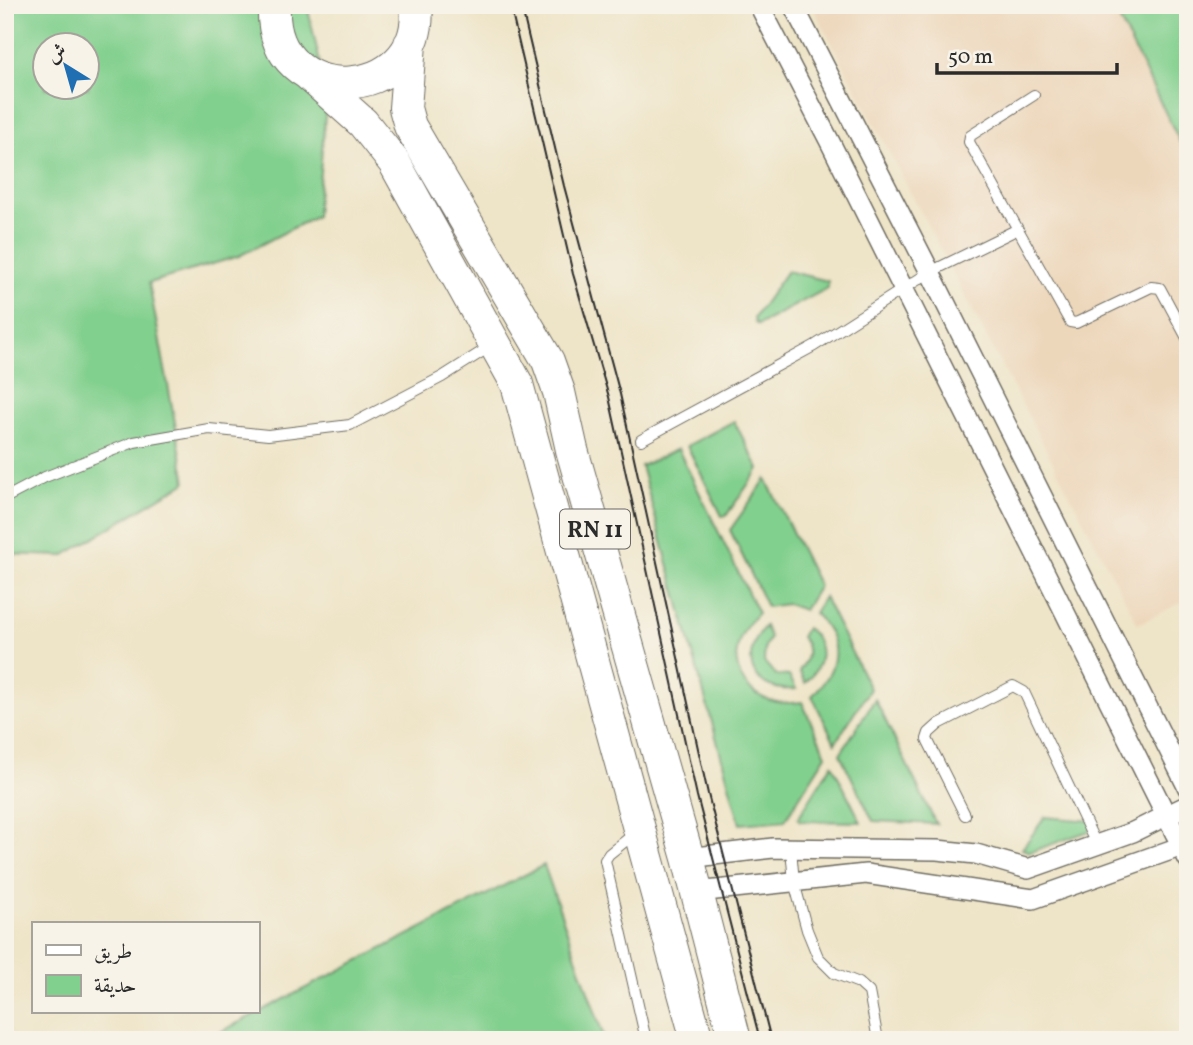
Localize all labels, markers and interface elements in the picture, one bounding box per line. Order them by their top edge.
north arrow [32,32,102,102]
scale bar [937,32,1118,76]
text: ش [42,38,72,70]
text: 50 m [948,43,993,72]
road number: RN 11 [560,509,630,548]
legend [32,922,259,1014]
text: طريق [94,938,132,967]
text: حديقة [94,972,137,1001]

